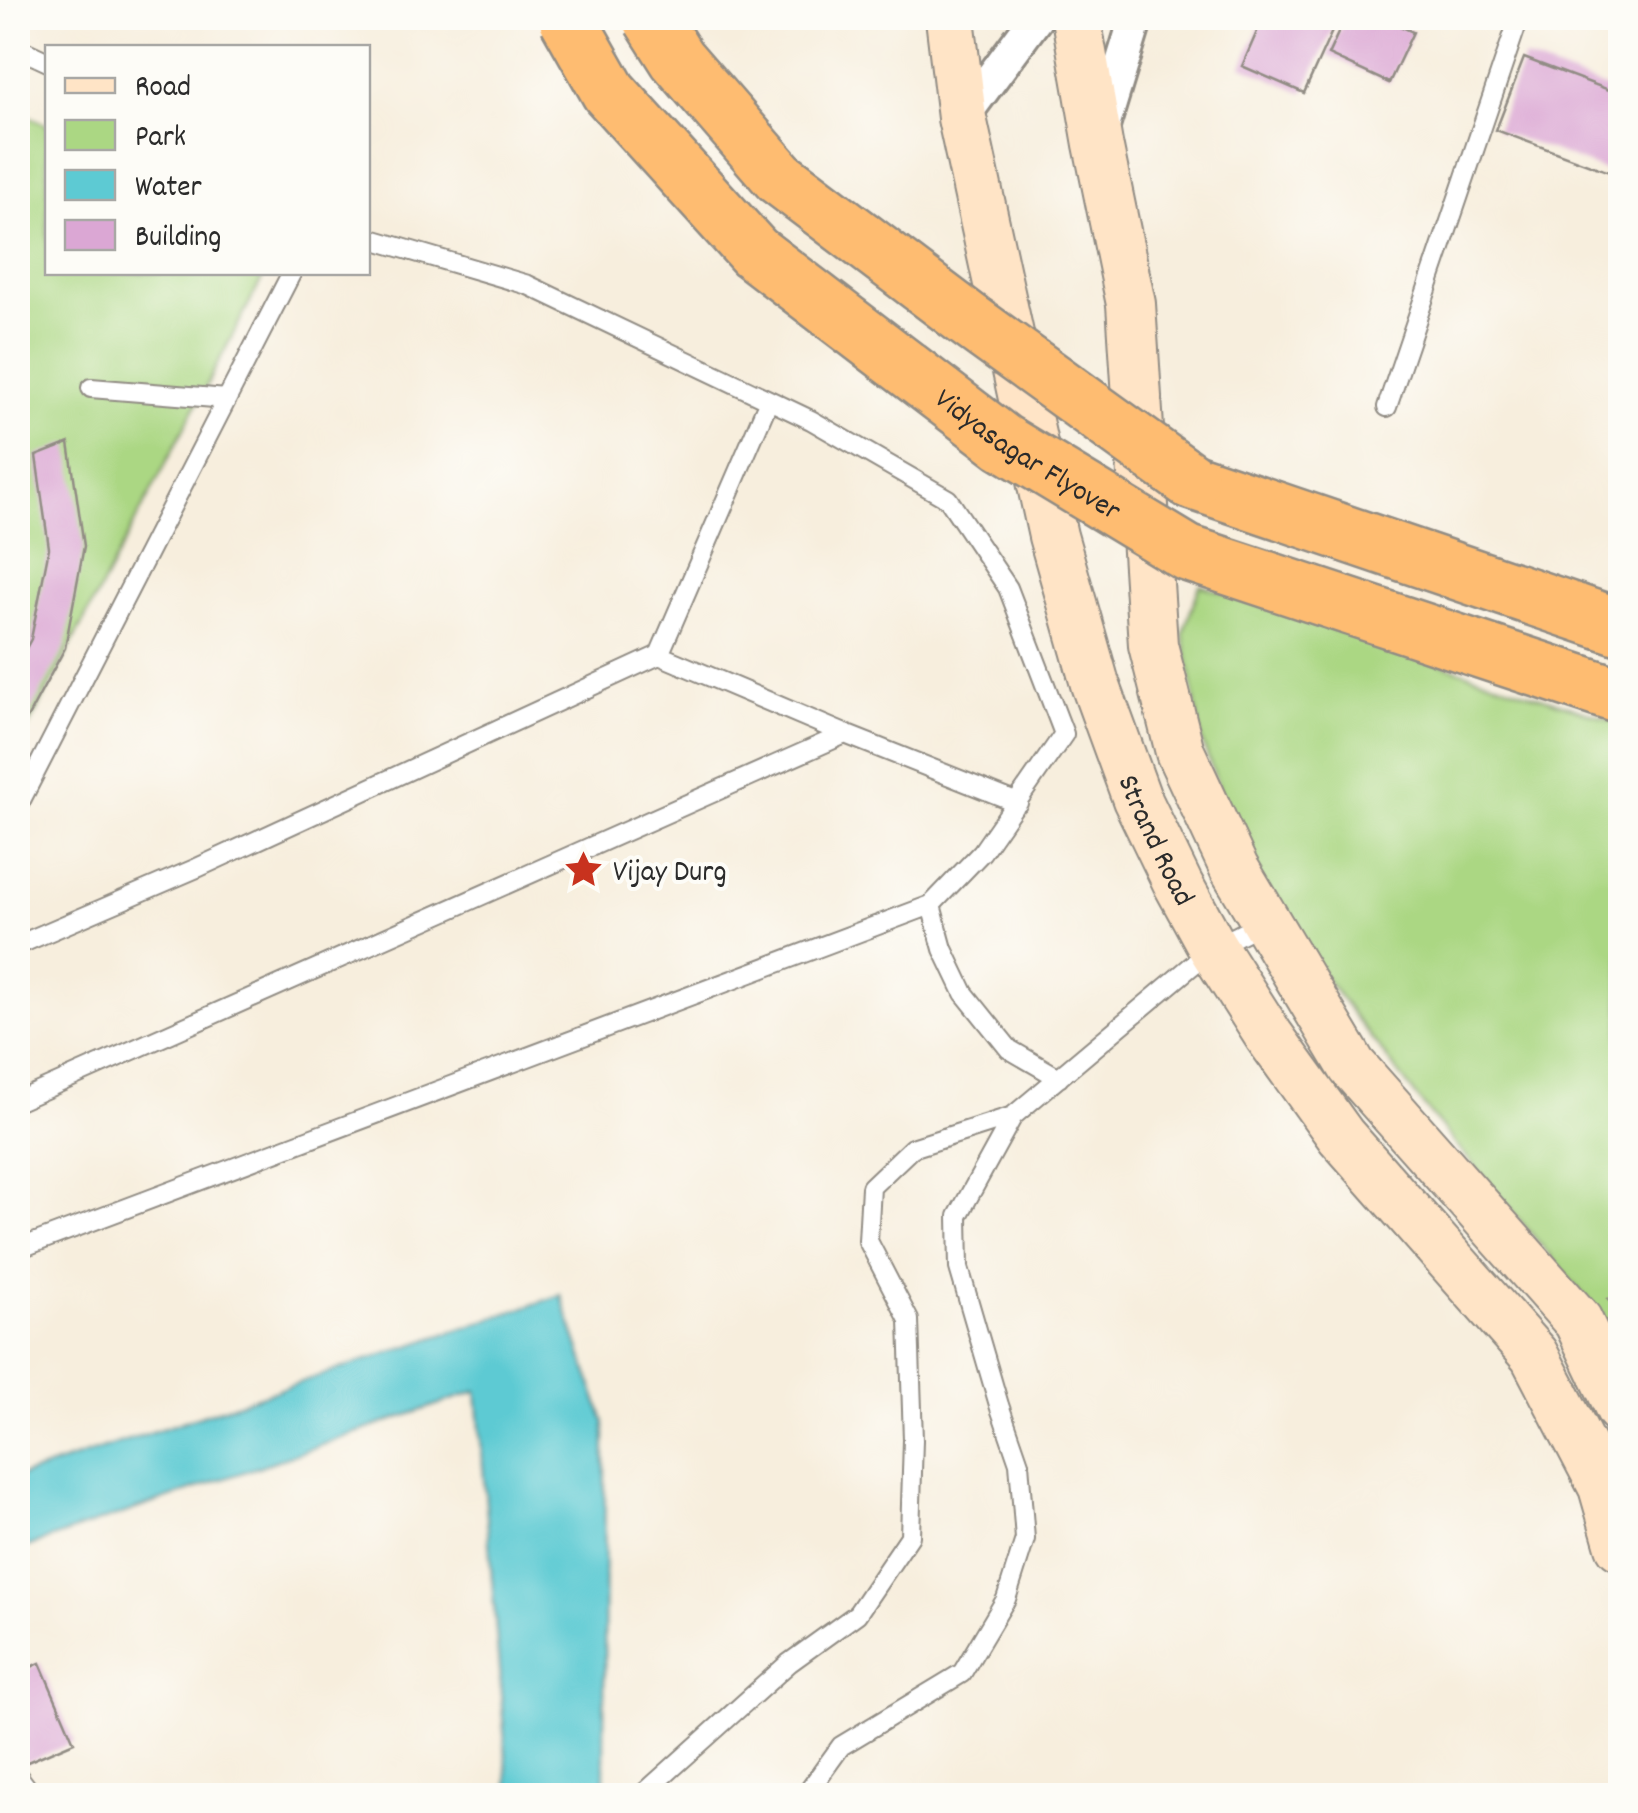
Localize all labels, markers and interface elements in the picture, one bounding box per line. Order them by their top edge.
legend [45,45,370,275]
text: Road [135,68,191,111]
text: Park [135,118,186,161]
text: Water [135,168,202,211]
text: Building [135,218,221,261]
street label: Vidyasagar Flyover [924,380,1128,534]
street label: Strand Road [1104,770,1203,915]
place icon: Vijay Durg [562,849,604,891]
place label: Vijay Durg [613,853,727,896]

